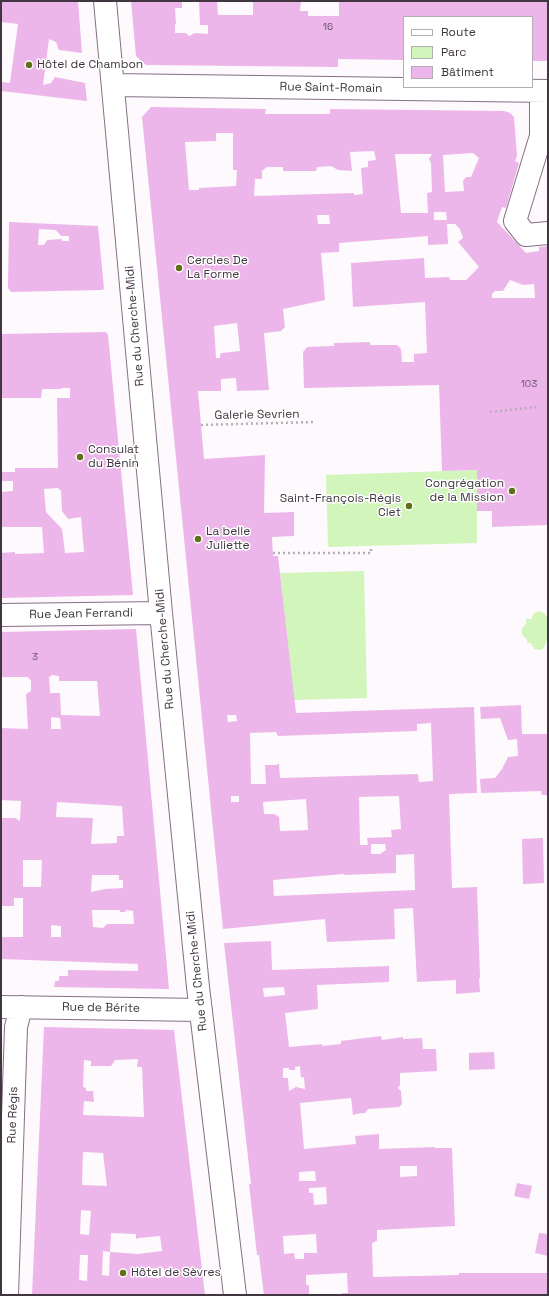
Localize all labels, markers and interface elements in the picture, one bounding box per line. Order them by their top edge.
legend [403,16,533,88]
house number: 16 [323,21,333,33]
text: Route [441,24,476,40]
text: Parc [441,44,466,60]
place label: Hôtel de Chambon [37,58,143,72]
marker: Hôtel de Chambon [24,60,34,70]
text: Bâtiment [441,64,494,80]
street label: Rue Saint-Romain [279,80,383,96]
place label: Cercles De La Forme [187,254,248,282]
marker: Cercles De La Forme [174,263,184,273]
street label: Rue du Cherche-Midi [123,265,147,387]
house number: 103 [521,378,537,390]
street label: Galerie Sevrien [214,407,300,423]
place label: Consulat du Bénin [88,443,139,471]
marker: Consulat du Bénin [75,452,85,462]
place label: Congrégation de la Mission [425,477,504,505]
marker: Congrégation de la Mission [507,486,517,496]
place label: Saint-François-Régis Clet [280,492,401,520]
marker: Saint-François-Régis Clet [404,501,414,511]
place label: La belle Juliette [206,525,250,553]
marker: La belle Juliette [193,534,203,544]
street label: Rue du Cherche-Midi [153,588,177,710]
street label: Rue Jean Ferrandi [29,606,133,622]
house number: 3 [32,651,38,663]
street label: Rue du Cherche-Midi [184,910,210,1032]
street label: Rue de Bérite [62,1000,140,1016]
street label: Rue Régis [5,1086,21,1144]
place label: Hôtel de Sèvres [131,1266,221,1280]
marker: Hôtel de Sèvres [118,1268,128,1278]

